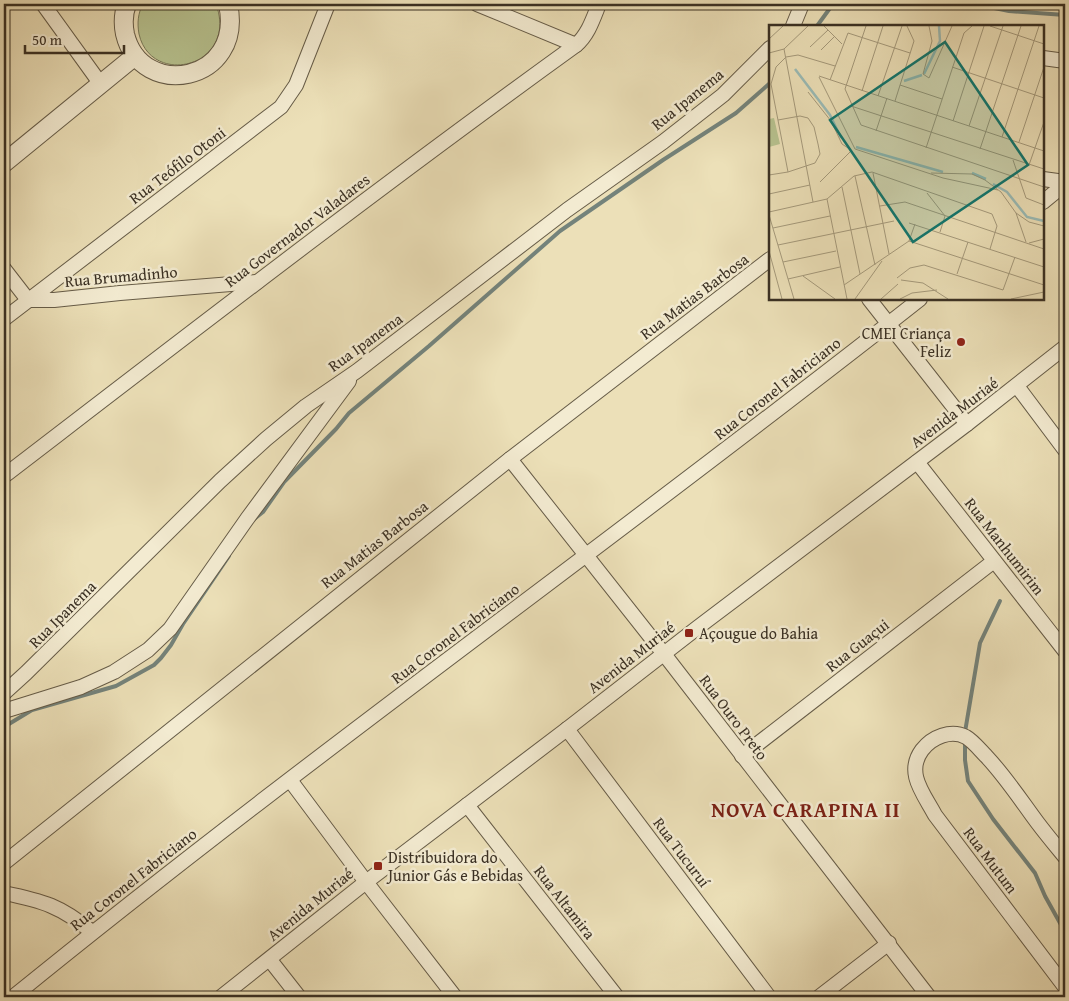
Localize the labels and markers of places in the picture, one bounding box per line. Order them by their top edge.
place label: CMEI Criança Feliz [862,321,951,363]
marker: CMEI Criança Feliz [955,336,967,348]
place label: Açougue do Bahia [699,621,819,645]
marker: Açougue do Bahia [683,627,695,639]
place label: Distribuidora do Junior Gás e Bebidas [386,845,523,887]
marker: Distribuidora do Junior Gás e Bebidas [372,860,384,872]

